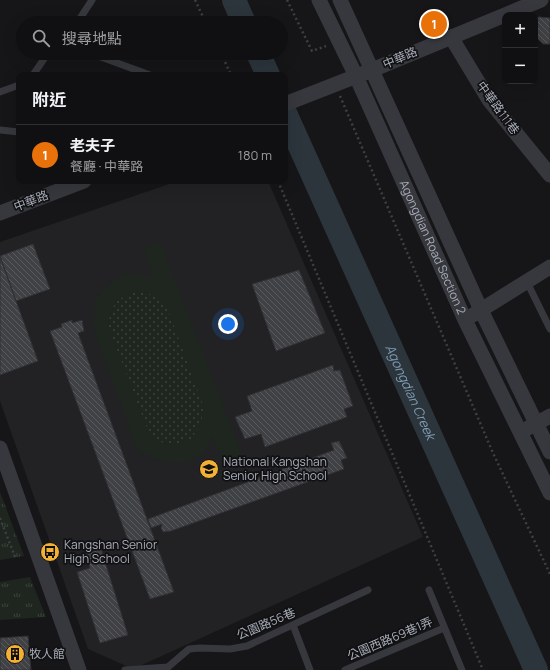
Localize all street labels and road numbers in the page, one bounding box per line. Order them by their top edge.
street label: 中華路 [380,43,420,72]
street label: 中華路111巷 [473,78,524,138]
street label: Agongdian Road Section 2 [396,177,470,317]
street label: 中華路 [11,186,51,215]
street label: 公園路56巷 [234,604,298,644]
street label: 公園西路69巷1弄 [344,613,435,664]

